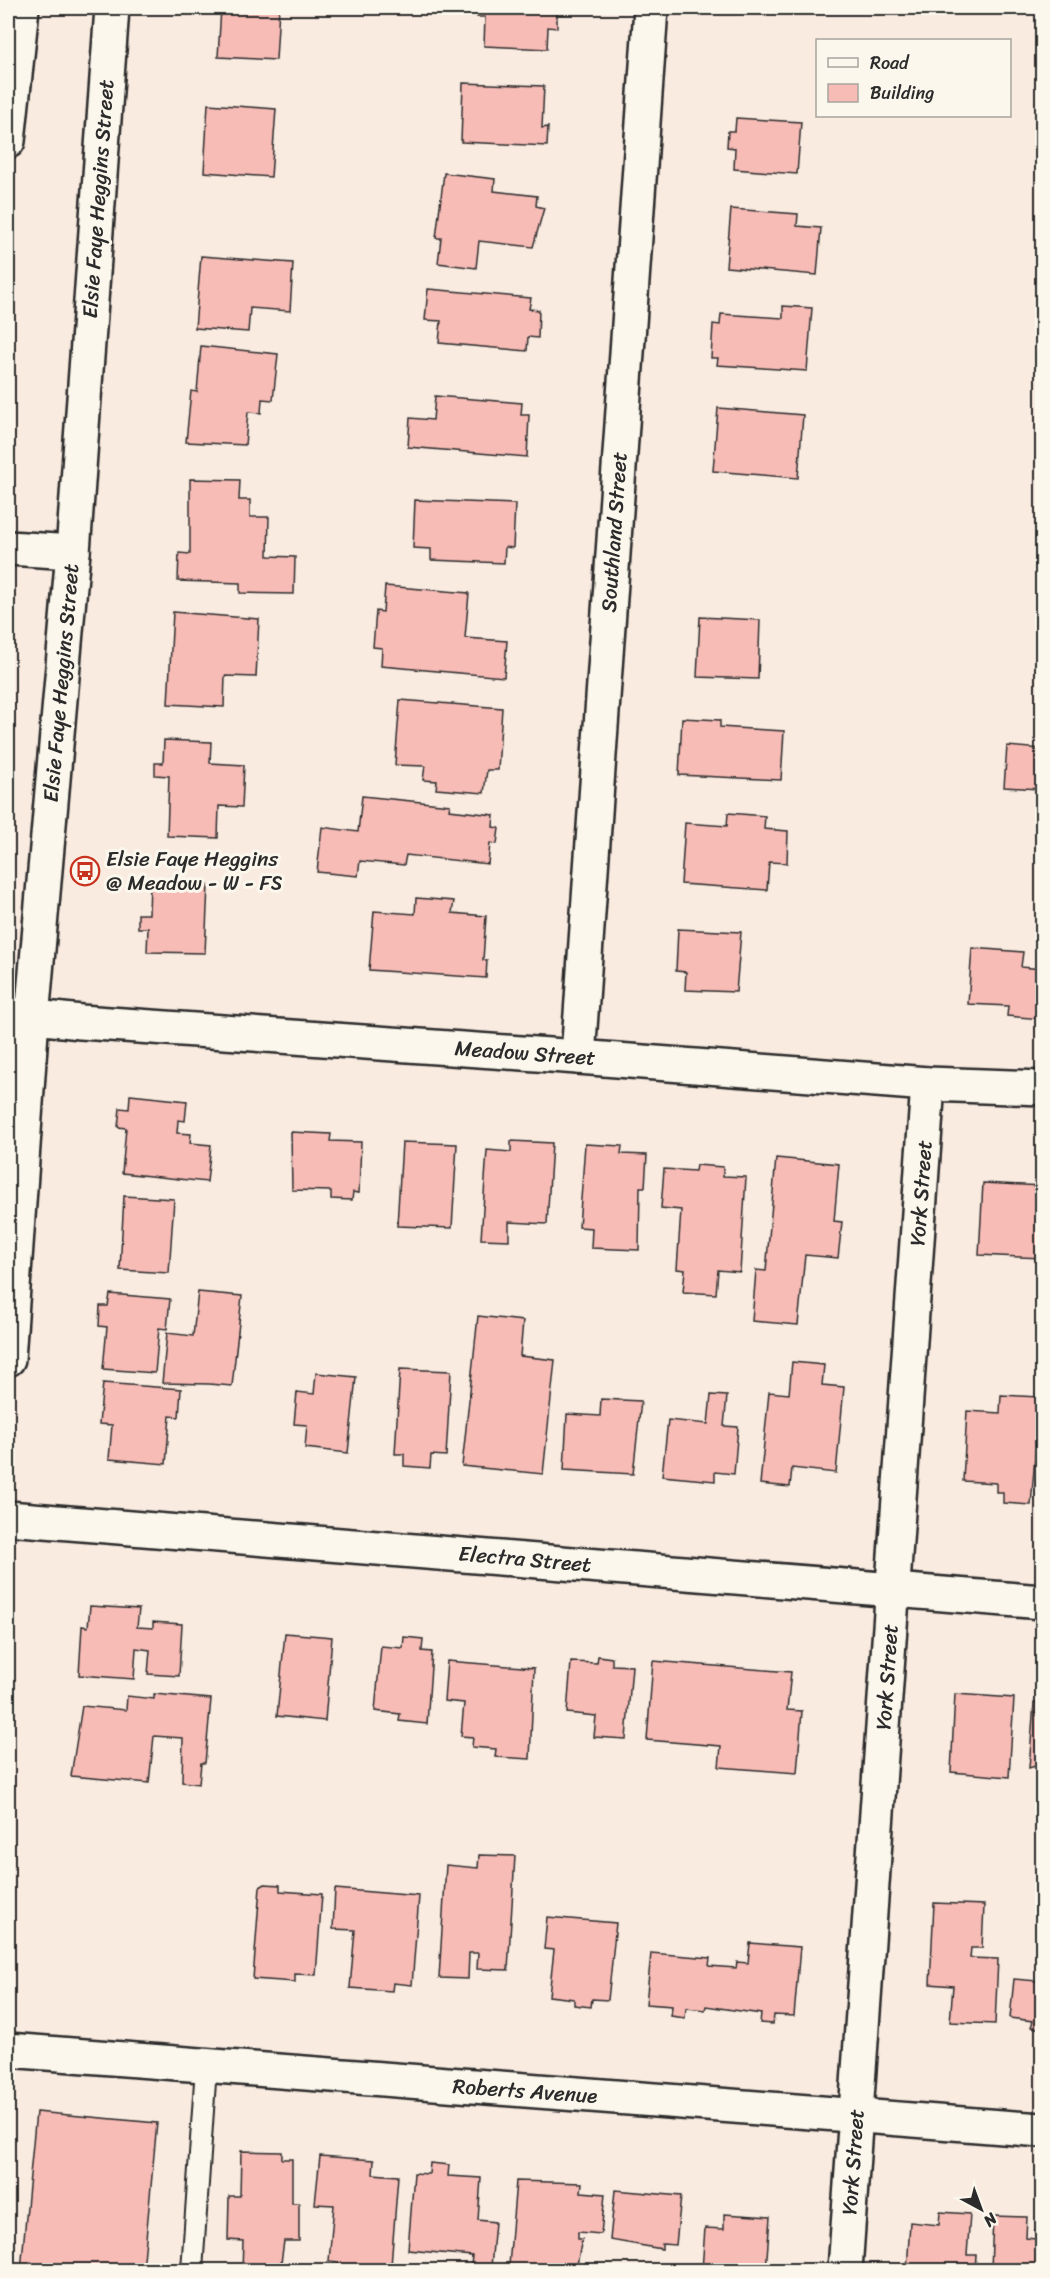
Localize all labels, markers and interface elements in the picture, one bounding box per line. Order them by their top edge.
legend [816,39,1011,117]
text: Road [870,47,910,79]
text: Building [870,77,934,109]
street label: Elsie Faye Heggins Street [71,78,125,320]
street label: Southland Street [589,451,639,613]
street label: Elsie Faye Heggins Street [32,562,90,804]
place label: Elsie Faye Heggins @ Meadow - W - FS [106,840,282,902]
bus stop icon: Elsie Faye Heggins @ Meadow - W - FS [69,855,101,887]
street label: Meadow Street [453,1029,597,1077]
street label: York Street [898,1139,944,1247]
street label: Electra Street [457,1534,593,1584]
street label: York Street [864,1623,910,1731]
street label: Roberts Avenue [451,2067,599,2115]
street label: York Street [830,2108,876,2216]
north arrow [951,2179,1011,2239]
text: N [976,2205,1005,2235]

